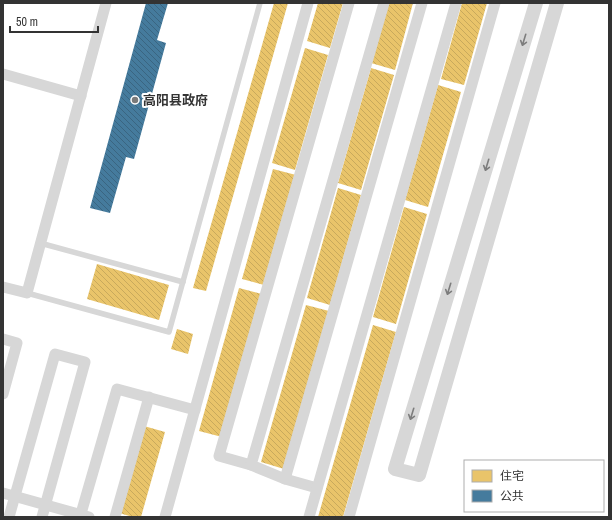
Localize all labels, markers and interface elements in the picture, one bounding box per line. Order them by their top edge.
scale bar [10,8,98,34]
text: 50 m [16,14,38,30]
one-way arrow [520,34,527,47]
place label: 高阳县政府 [143,92,208,109]
marker: 高阳县政府 [130,95,140,105]
one-way arrow [483,158,490,171]
one-way arrow [445,283,452,296]
one-way arrow [408,407,415,420]
legend [464,460,604,512]
text: 住宅 [500,468,524,484]
text: 公共 [500,488,524,504]

